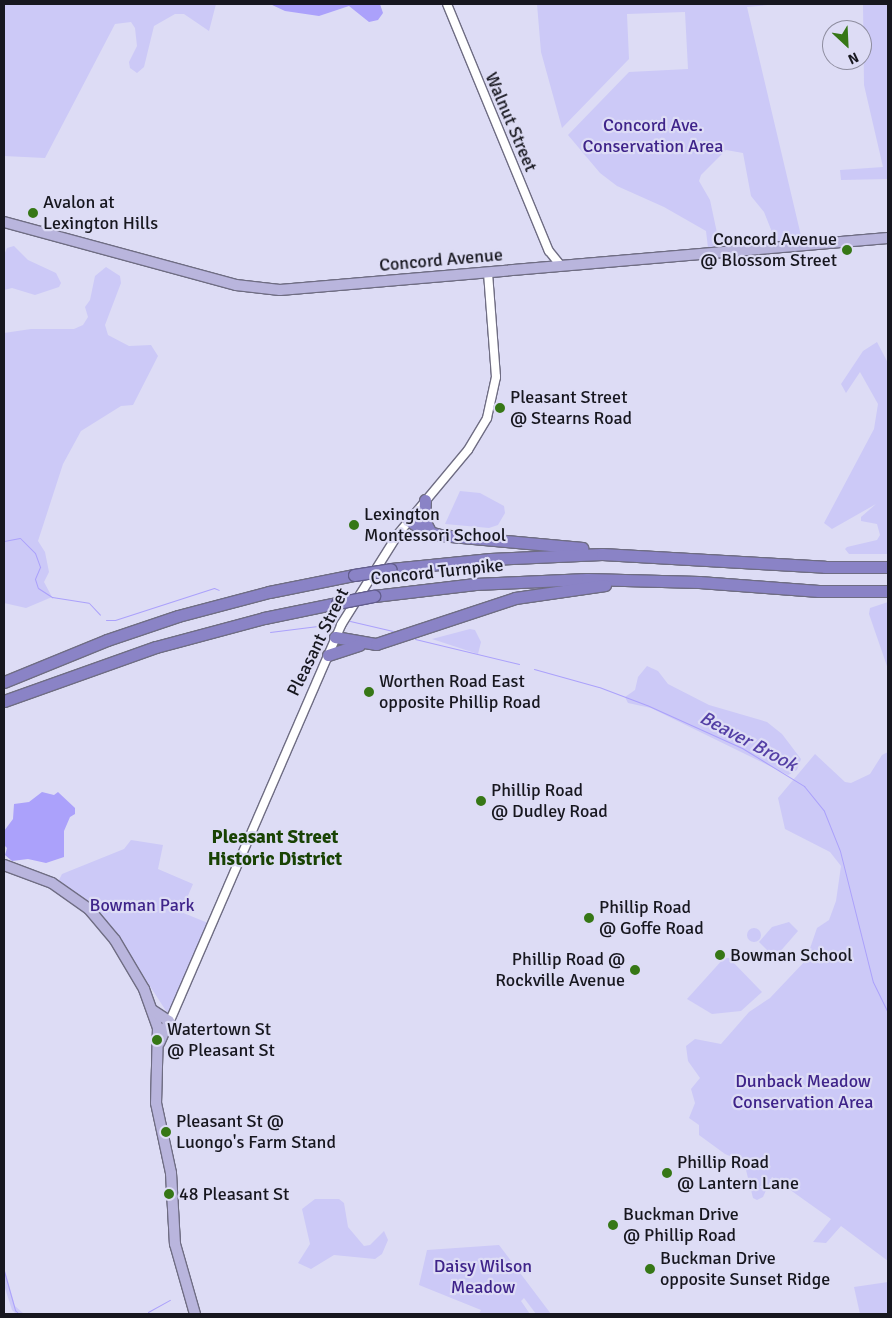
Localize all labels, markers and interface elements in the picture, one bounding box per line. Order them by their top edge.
north arrow [822,20,872,70]
text: N [845,48,861,68]
street label: Walnut Street [480,69,542,175]
park label: Concord Ave. Conservation Area [583,115,723,158]
place label: Avalon at Lexington Hills [43,192,158,234]
marker: Avalon at Lexington Hills [27,207,39,219]
place label: Concord Avenue @ Blossom Street [700,229,837,272]
street label: Concord Avenue [378,244,504,276]
marker: Concord Avenue @ Blossom Street [841,244,853,256]
place label: Pleasant Street @ Stearns Road [510,387,632,429]
marker: Pleasant Street @ Stearns Road [494,402,506,414]
place label: Lexington Montessori School [364,504,506,546]
marker: Lexington Montessori School [348,519,360,531]
street label: Concord Turnpike [370,554,504,590]
street label: Pleasant Street [283,584,353,700]
place label: Worthen Road East opposite Phillip Road [379,671,541,714]
marker: Worthen Road East opposite Phillip Road [363,686,375,698]
water label: Beaver Brook [696,707,800,777]
place label: Phillip Road @ Dudley Road [491,780,608,822]
marker: Phillip Road @ Dudley Road [475,795,487,807]
district label: Pleasant Street Historic District [208,827,342,871]
park label: Bowman Park [90,894,194,916]
place label: Phillip Road @ Goffe Road [599,897,704,940]
marker: Phillip Road @ Goffe Road [583,912,595,924]
place label: Bowman School [730,944,853,966]
place label: Phillip Road @ Rockville Avenue [495,949,625,992]
marker: Bowman School [714,949,726,961]
marker: Phillip Road @ Rockville Avenue [629,964,641,976]
place label: Watertown St @ Pleasant St [167,1019,275,1062]
marker: Watertown St @ Pleasant St [151,1034,163,1046]
park label: Dunback Meadow Conservation Area [733,1071,873,1114]
place label: Pleasant St @ Luongo's Farm Stand [176,1111,336,1154]
marker: Pleasant St @ Luongo's Farm Stand [160,1126,172,1138]
place label: Phillip Road @ Lantern Lane [677,1152,799,1194]
marker: Phillip Road @ Lantern Lane [661,1167,673,1179]
place label: 48 Pleasant St [179,1183,289,1205]
marker: 48 Pleasant St [163,1188,175,1200]
place label: Buckman Drive @ Phillip Road [623,1204,739,1246]
marker: Buckman Drive @ Phillip Road [607,1219,619,1231]
place label: Buckman Drive opposite Sunset Ridge [660,1248,830,1290]
park label: Daisy Wilson Meadow [434,1256,532,1298]
marker: Buckman Drive opposite Sunset Ridge [644,1263,656,1275]

